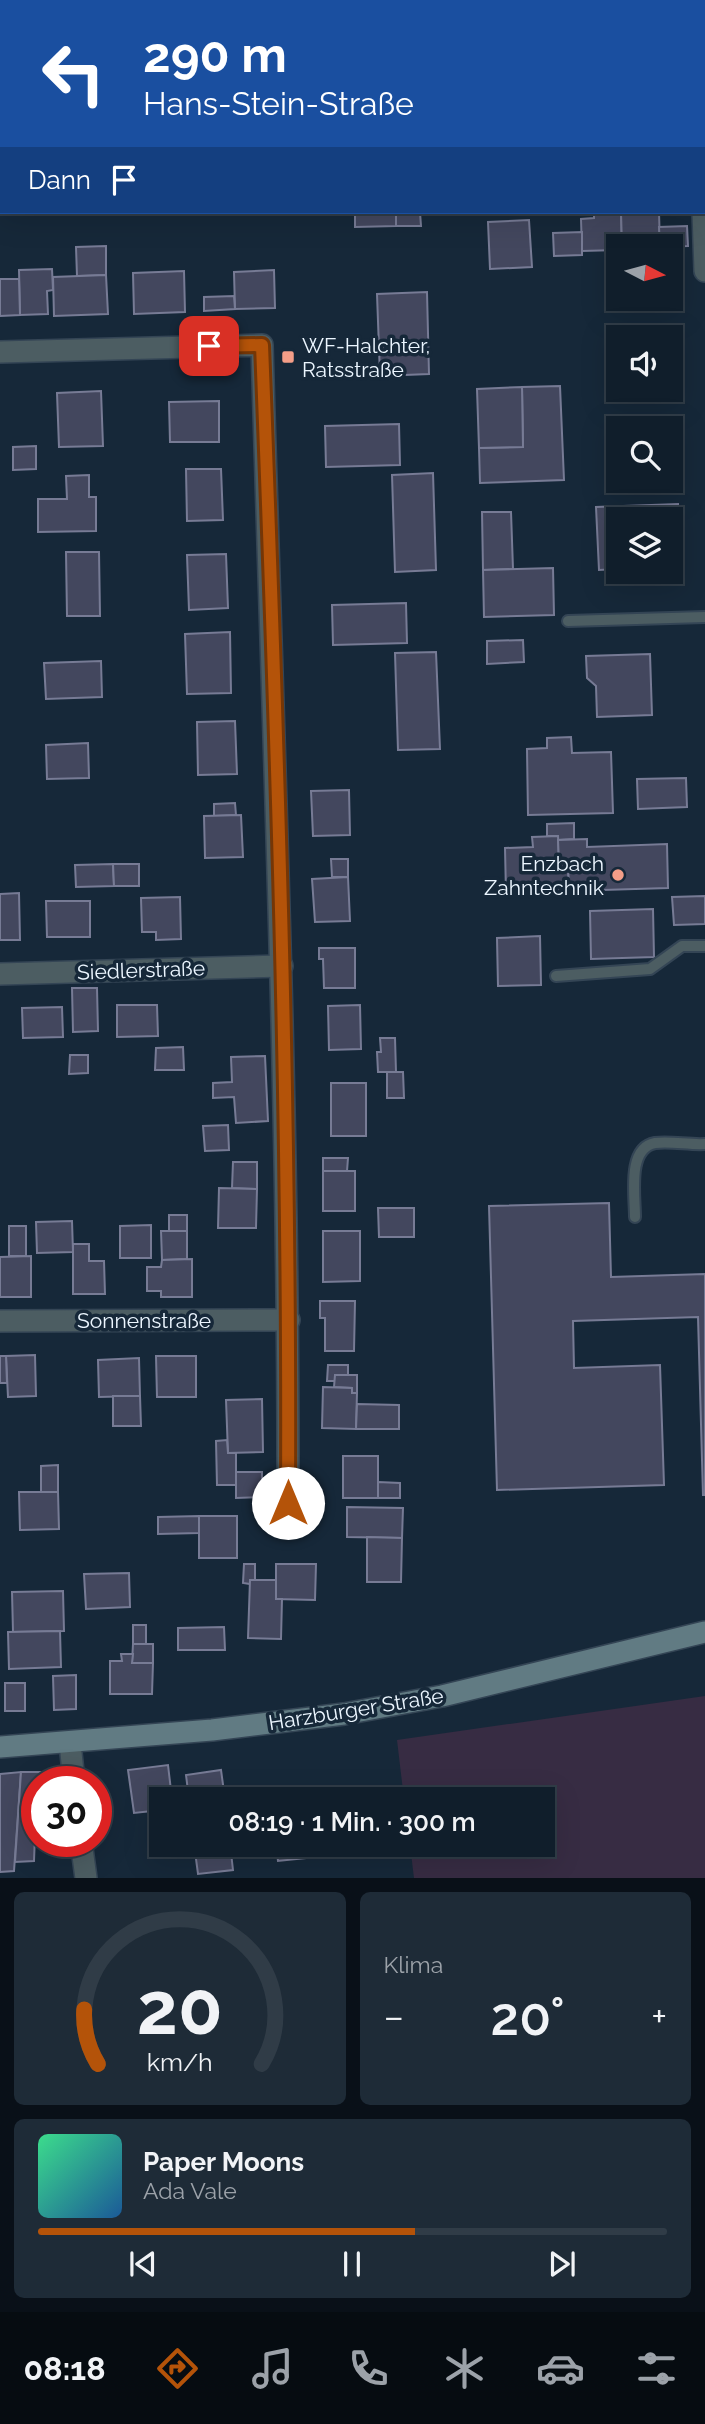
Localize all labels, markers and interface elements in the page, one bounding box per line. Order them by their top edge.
text: 290 m [143,26,287,83]
icon: left [28,28,119,119]
text: Hans-Stein-Straße [143,85,414,122]
icon: arrive [105,161,143,199]
text: Dann [28,165,91,195]
north arrow [606,234,682,312]
map controls [606,234,683,584]
pin [179,316,239,376]
button: sound [606,325,683,402]
icon: arrive [190,327,228,365]
place label: WF-Halchter, Ratsstraße [302,333,430,382]
marker: WF-Halchter, Ratsstraße [280,349,296,365]
button: search [606,416,683,493]
button: layers [606,507,683,584]
place label: Enzbach Zahntechnik [484,851,604,900]
marker: Enzbach Zahntechnik [610,867,626,883]
street label: Siedlerstraße [77,955,205,985]
street label: Sonnenstraße [77,1308,211,1333]
position arrow [251,1466,325,1540]
street label: Harzburger Straße [267,1683,445,1735]
speed limit sign: 30 [21,1766,112,1857]
text: 08:19 · 1 Min. · 300 m [228,1807,476,1837]
text: Klima [384,1951,443,1978]
text: 20 [137,1967,223,2052]
text: 20° [491,1986,565,2047]
text: − [384,1994,404,2039]
text: + [651,1994,667,2039]
text: km/h [147,2047,213,2077]
text: Paper Moons [143,2147,304,2177]
text: Ada Vale [143,2177,237,2204]
icon: previous [124,2245,162,2283]
icon: pause [333,2245,371,2283]
icon: next [543,2245,581,2283]
icon: directions [153,2344,202,2393]
icon: music [248,2344,297,2393]
icon: phone [344,2344,393,2393]
icon: climate [440,2344,489,2393]
icon: car [536,2344,585,2393]
icon: filters [632,2344,681,2393]
text: 08:18 [23,2350,106,2387]

